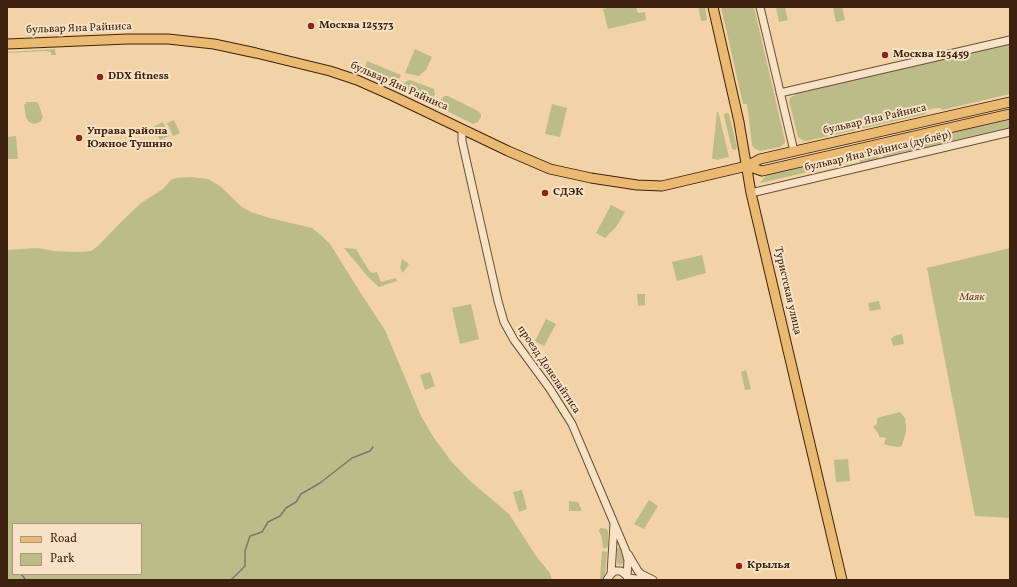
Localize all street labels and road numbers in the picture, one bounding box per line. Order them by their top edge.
street label: бульвар Яна Райниса [26,21,132,37]
street label: бульвар Яна Райниса [348,59,450,115]
street label: бульвар Яна Райниса [822,102,928,138]
street label: бульвар Яна Райниса (дублёр) [804,129,952,175]
street label: Туристская улица [770,246,804,336]
street label: проезд Донелайтиса [514,323,582,417]

